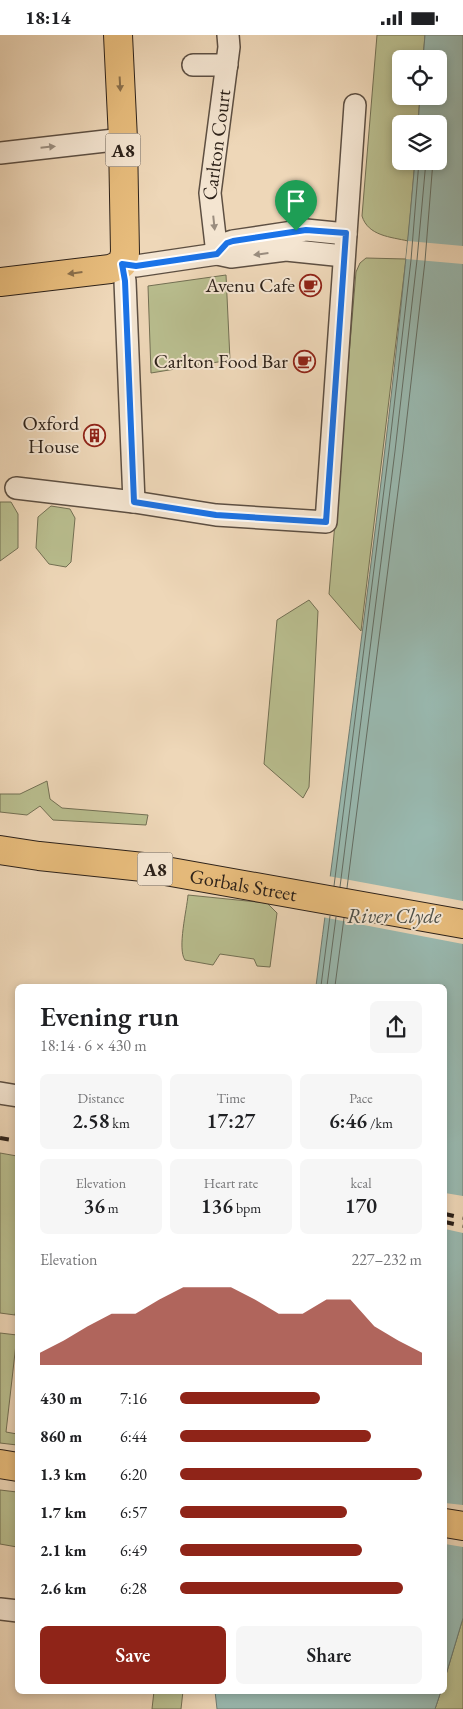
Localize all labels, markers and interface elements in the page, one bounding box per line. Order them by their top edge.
text: 18:14 [25,5,71,30]
map controls [392,50,447,170]
button: locate [392,50,447,105]
one-way arrow [117,76,125,92]
street label: Carlton Court [196,87,236,202]
button: layers [392,115,447,170]
road number: A8 [106,133,140,167]
one-way arrow [41,143,57,151]
pin [275,180,317,231]
icon: arrive [282,187,310,215]
one-way arrow [210,216,218,232]
one-way arrow [253,250,269,258]
one-way arrow [66,269,82,277]
place label: Avenu Cafe [205,272,295,298]
cafe icon: Avenu Cafe [299,273,323,297]
place label: Carlton Food Bar [154,348,288,374]
cafe icon: Carlton Food Bar [292,349,316,373]
place label: Oxford House [23,410,80,459]
building icon: Oxford House [83,423,107,447]
road number: A8 [138,853,172,886]
street label: Gorbals Street [188,863,300,907]
water label: River Clyde [347,902,442,929]
text: Evening run [40,998,179,1034]
button: share [370,1001,422,1053]
text: 18:14 · 6 × 430 m [40,1035,147,1056]
text: Distance [78,1089,124,1107]
text: Time [216,1089,246,1107]
text: Pace [349,1089,373,1107]
text: 2.58 [72,1107,110,1134]
text: 17:27 [207,1107,255,1134]
text: 6:46 [329,1107,367,1134]
text: km [110,1114,130,1132]
text: /km [367,1114,393,1132]
text: Elevation [76,1174,126,1192]
text: Heart rate [204,1174,258,1192]
text: kcal [351,1174,372,1192]
text: 36 [83,1192,105,1219]
text: 136 [201,1192,233,1219]
text: 170 [345,1192,377,1219]
text: m [105,1199,119,1217]
text: bpm [233,1199,261,1217]
text: Elevation [40,1249,98,1270]
text: 227–232 m [351,1249,422,1270]
text: 430 m [40,1388,82,1409]
text: 7:16 [120,1388,147,1409]
text: 860 m [40,1426,82,1447]
text: 6:44 [120,1426,147,1447]
text: 1.3 km [40,1464,86,1485]
text: 6:20 [120,1464,147,1485]
text: 1.7 km [40,1502,86,1523]
text: 6:57 [120,1502,147,1523]
text: 2.1 km [40,1540,86,1561]
text: 6:49 [120,1540,147,1561]
text: 2.6 km [40,1578,86,1599]
text: 6:28 [120,1578,147,1599]
button: Save [40,1626,226,1684]
button: Share [236,1626,422,1684]

